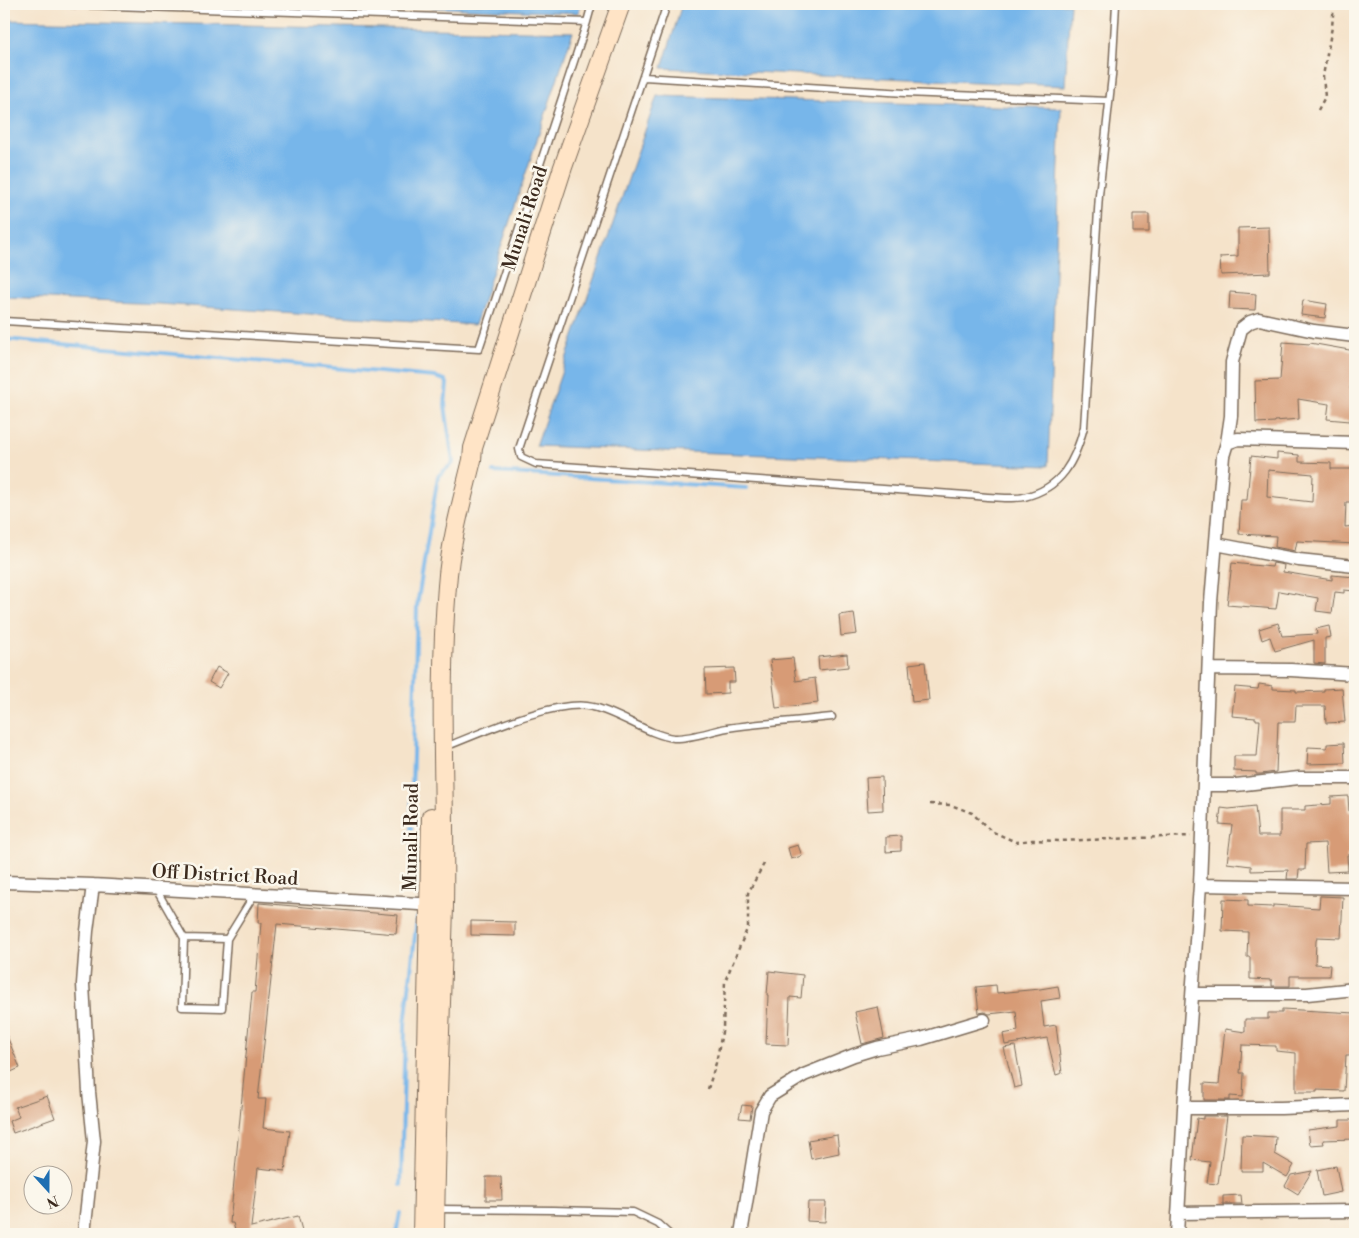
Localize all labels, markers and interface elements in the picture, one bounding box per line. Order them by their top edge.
street label: Munali Road [497,163,553,274]
street label: Munali Road [398,782,424,891]
street label: Off District Road [151,859,299,891]
north arrow [22,1166,72,1216]
text: N [44,1191,61,1212]

